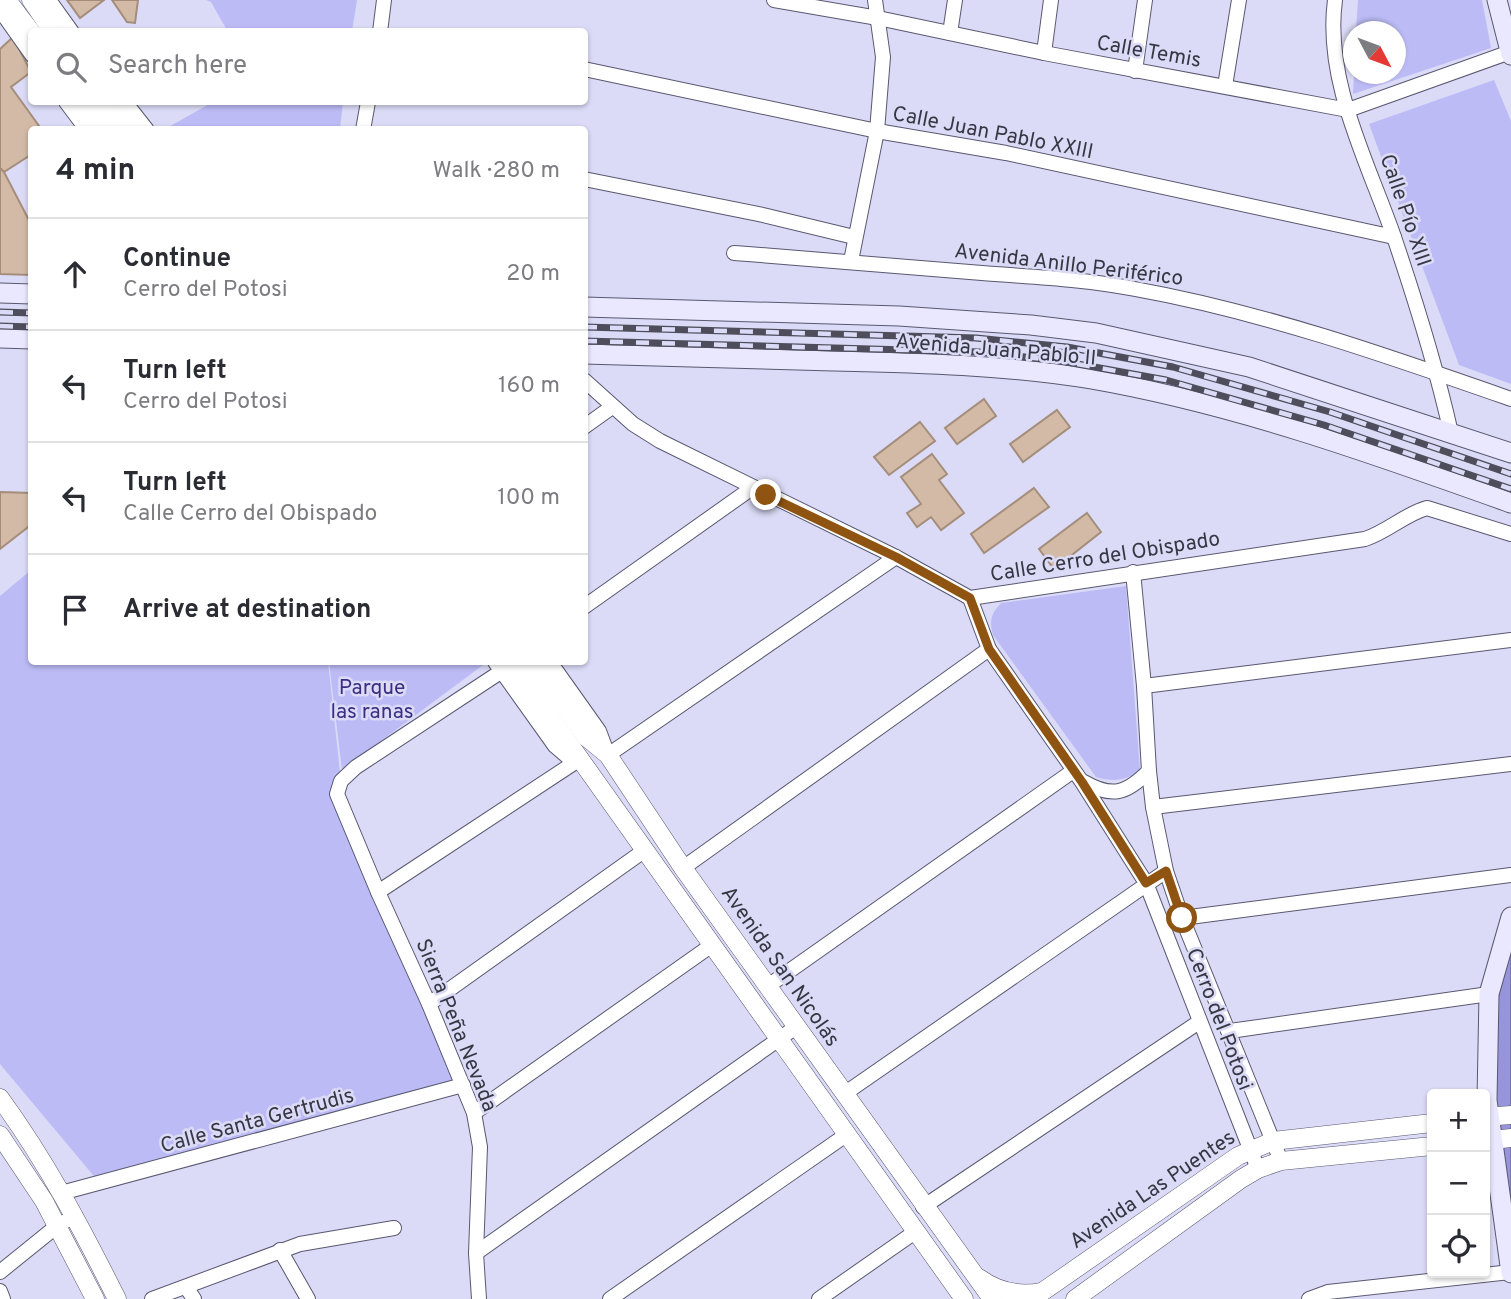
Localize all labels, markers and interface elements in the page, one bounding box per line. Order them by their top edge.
north arrow [1343,21,1406,84]
search box [28,28,588,105]
street label: Calle Temis [1094,30,1203,75]
icon: search [52,48,90,86]
text: Search here [108,50,247,83]
street label: Calle Juan Pablo XXIII [890,101,1095,166]
street label: Calle Pío XIII [1373,151,1436,270]
text: 4 min [56,153,135,190]
text: Walk · 280 m [433,157,560,186]
street label: Avenida Anillo Periférico [953,238,1185,293]
text: Continue [123,243,231,276]
icon: ahead [56,255,94,293]
text: 20 m [506,260,560,289]
text: Cerro del Potosi [123,276,288,305]
street label: Avenida Juan Pablo II [894,328,1097,373]
text: Turn left [123,355,227,388]
icon: left [56,367,94,405]
text: 160 m [498,372,560,401]
text: Cerro del Potosi [123,388,288,417]
text: Turn left [123,467,227,500]
icon: left [56,479,94,517]
route end [750,479,781,510]
text: 100 m [497,484,560,513]
text: Calle Cerro del Obispado [123,500,377,529]
street label: Calle Cerro del Obispado [988,526,1222,589]
icon: arrive [56,591,94,629]
text: Arrive at destination [123,594,371,627]
park label: Parque las ranas [330,675,414,726]
street label: Avenida San Nicolás [714,881,845,1052]
route start [1166,902,1197,933]
street label: Sierra Peña Nevada [409,935,503,1116]
street label: Cerro del Potosi [1179,945,1258,1095]
street label: Calle Santa Gertrudis [158,1083,357,1160]
map controls [1427,1089,1490,1278]
button: + [1427,1089,1490,1152]
street label: Avenida Las Puentes [1065,1125,1241,1256]
button: − [1427,1152,1490,1215]
button: locate [1427,1215,1490,1278]

